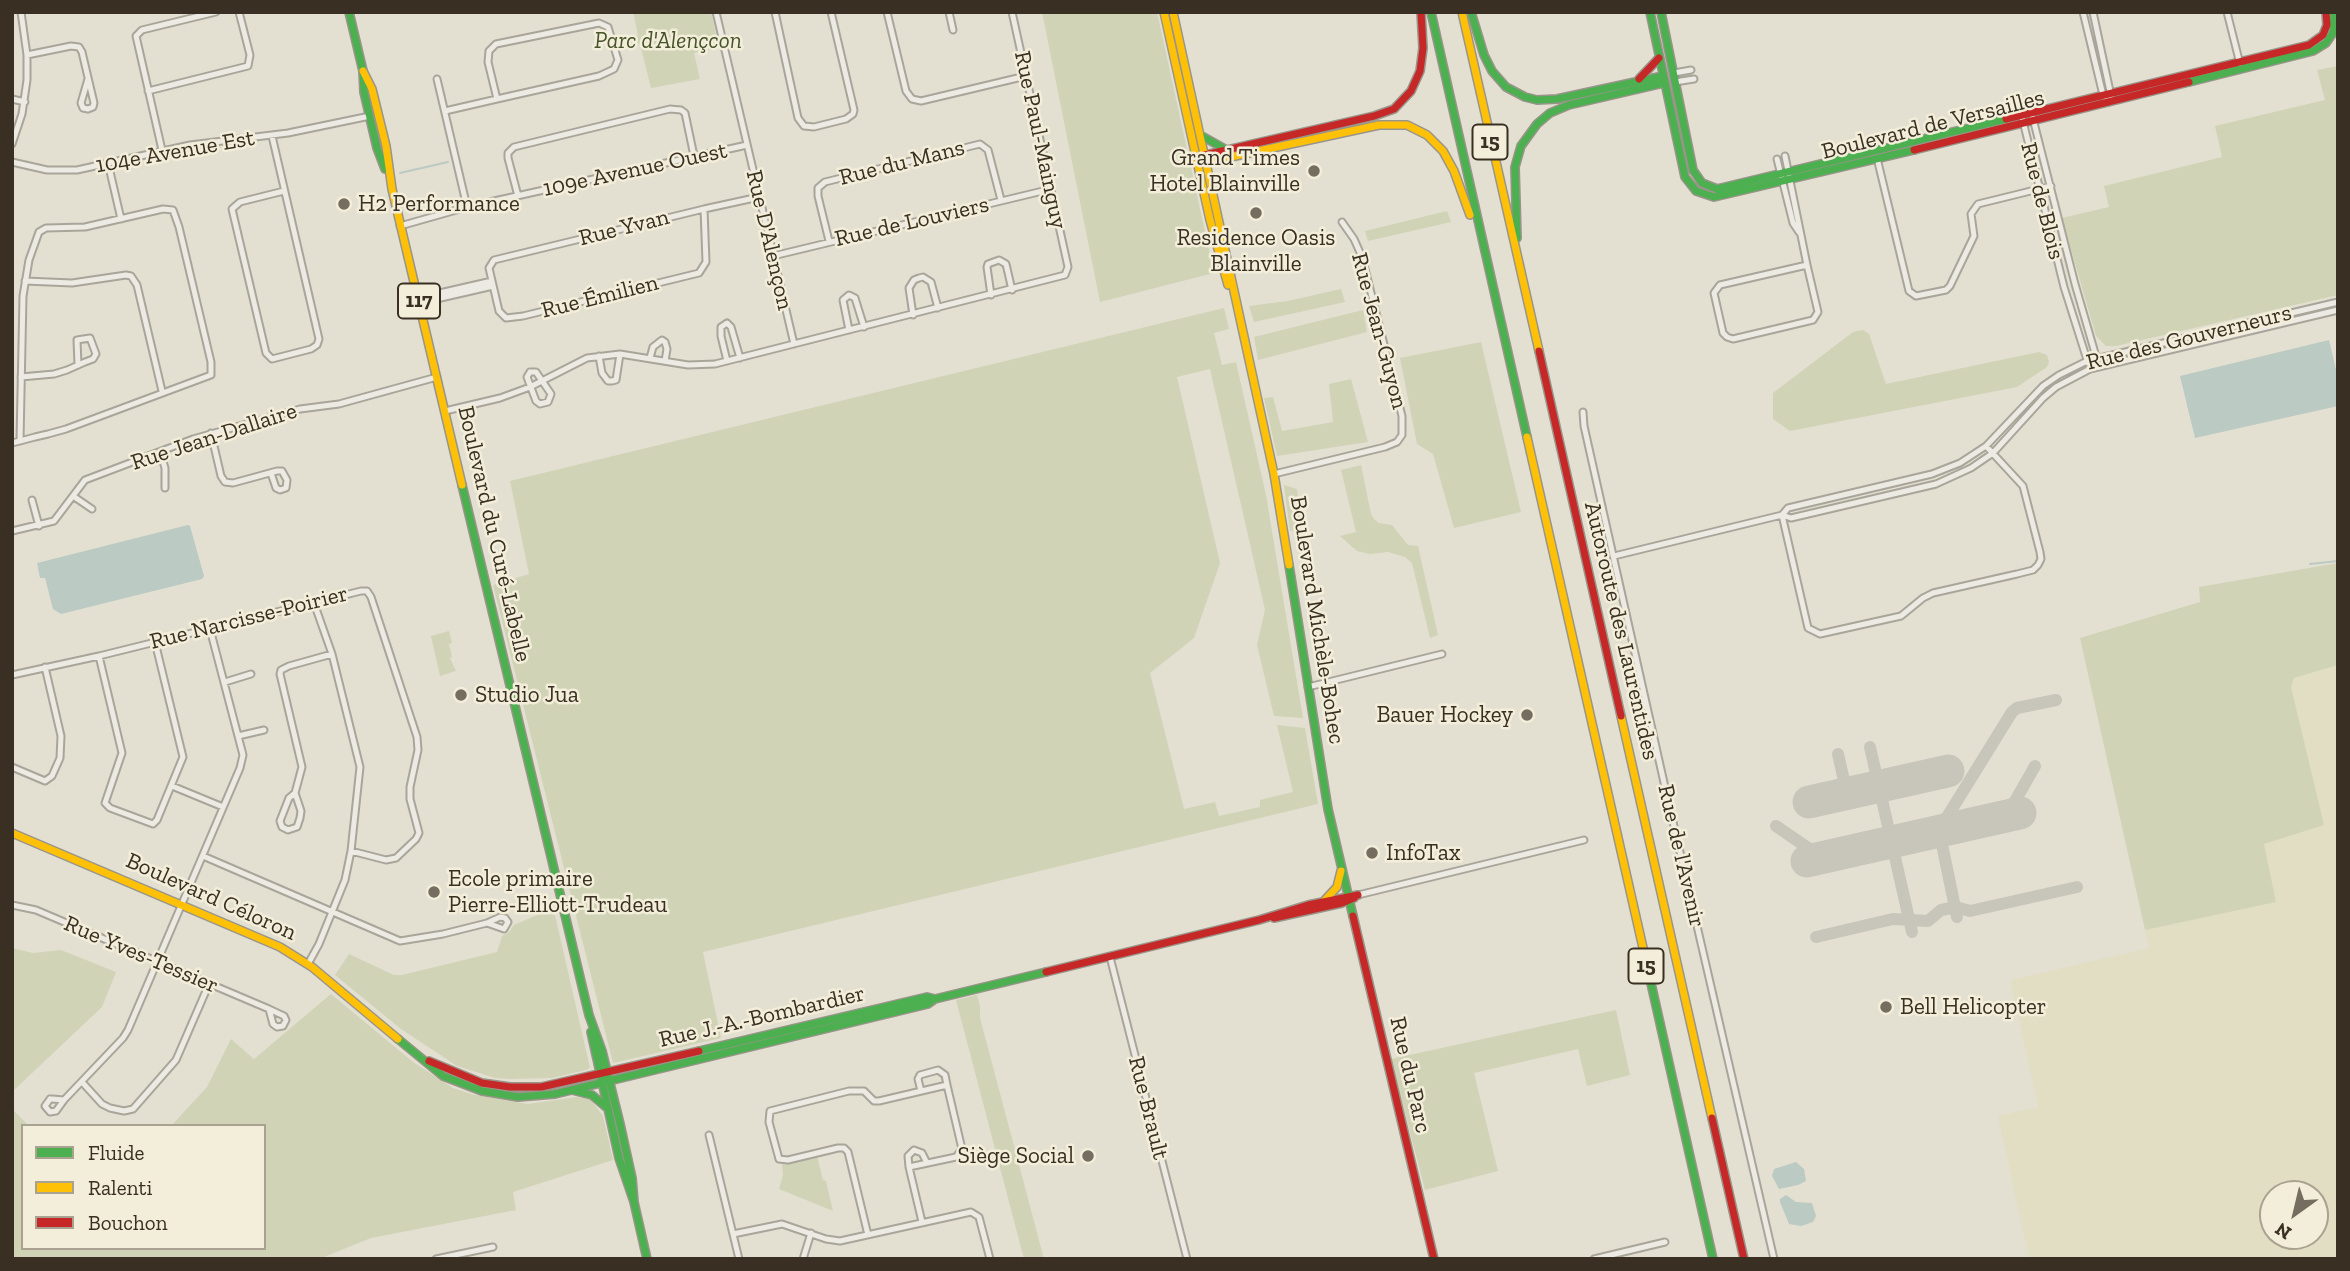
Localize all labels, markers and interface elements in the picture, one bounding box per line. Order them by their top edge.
park label: Parc d'Alençcon [594,27,742,55]
street label: Rue Paul-Mainguy [1008,49,1072,231]
street label: Boulevard de Versailles [1819,84,2047,166]
street label: 104e Avenue Est [93,124,257,180]
road number: 15 [1472,124,1508,160]
street label: Rue du Mans [836,134,968,192]
street label: 109e Avenue Ouest [540,137,730,203]
street label: Rue de Blois [2014,139,2070,263]
place label: Grand Times Hotel Blainville [1149,144,1300,198]
marker: Grand Times Hotel Blainville [1306,163,1322,179]
street label: Rue D'Alençon [739,167,799,313]
place label: H2 Performance [358,190,520,218]
street label: Rue de Louviers [832,191,992,253]
marker: H2 Performance [336,196,352,212]
street label: Rue Yvan [576,203,672,253]
marker: Residence Oasis Blainville [1248,205,1264,221]
place label: Residence Oasis Blainville [1177,224,1335,278]
street label: Rue Jean-Guyon [1345,250,1413,412]
street label: Rue Émilien [539,269,661,325]
road number: 117 [398,284,440,318]
street label: Rue des Gouverneurs [2084,299,2294,377]
street label: Rue Jean-Dallaire [128,397,300,477]
street label: Boulevard du Curé-Labelle [451,403,537,665]
street label: Boulevard Michèle-Bohec [1284,494,1350,746]
street label: Autoroute des Laurentides [1578,499,1664,763]
street label: Rue Narcisse-Poirier [147,580,351,656]
place label: Studio Jua [475,681,579,709]
marker: Studio Jua [453,687,469,703]
place label: Bauer Hockey [1376,701,1513,729]
marker: Bauer Hockey [1519,707,1535,723]
street label: Rue de l'Avenir [1651,782,1711,930]
place label: InfoTax [1386,839,1461,867]
marker: InfoTax [1364,845,1380,861]
street label: Boulevard Céloron [121,847,301,947]
place label: Ecole primaire Pierre-Elliott-Trudeau [448,865,667,919]
marker: Ecole primaire Pierre-Elliott-Trudeau [426,884,442,900]
street label: Rue Yves-Tessier [60,910,222,1000]
road number: 15 [1628,948,1664,984]
street label: Rue J.-A.-Bombardier [656,980,868,1054]
place label: Bell Helicopter [1900,993,2046,1021]
marker: Bell Helicopter [1878,999,1894,1015]
street label: Rue du Parc [1383,1014,1437,1136]
street label: Rue Brault [1122,1054,1174,1162]
legend [21,1124,266,1250]
text: Fluide [88,1140,144,1165]
place label: Siège Social [958,1142,1074,1170]
marker: Siège Social [1080,1148,1096,1164]
text: Ralenti [88,1175,152,1200]
north arrow [2259,1180,2329,1250]
text: Bouchon [88,1210,168,1235]
text: N [2271,1218,2296,1245]

